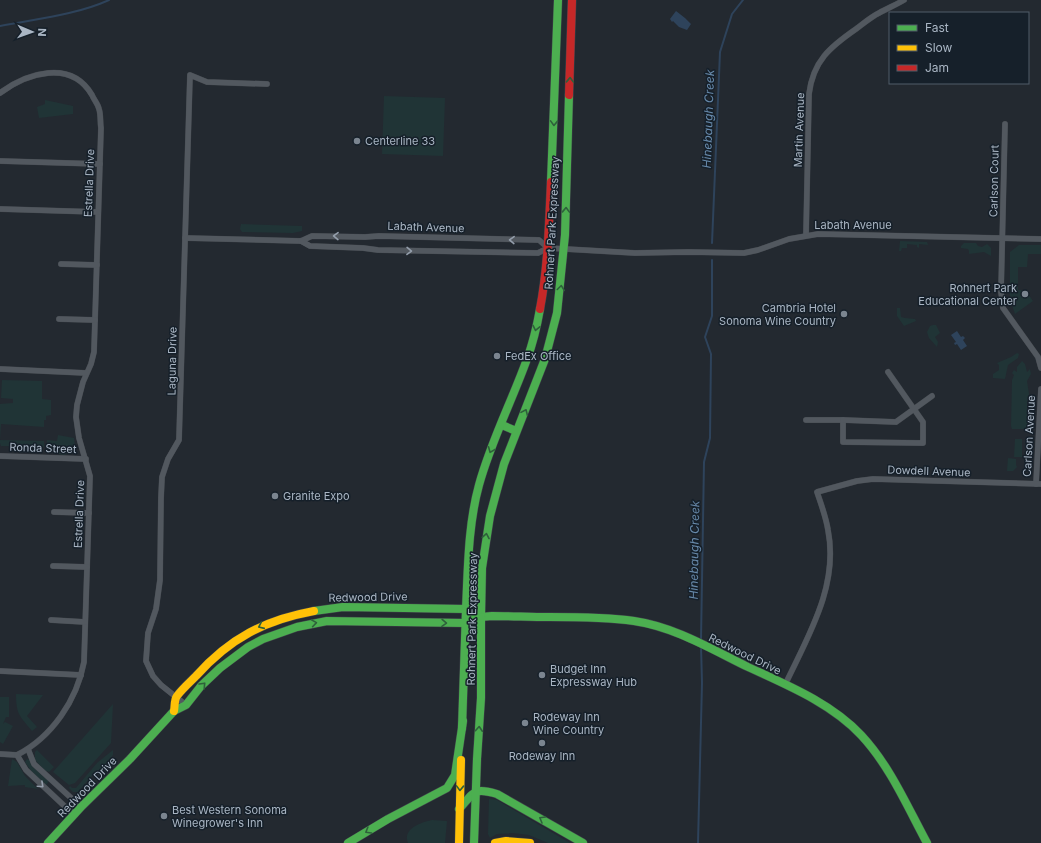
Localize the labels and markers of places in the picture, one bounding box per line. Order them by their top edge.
place label: Centerline 33 [365,134,435,148]
marker: Centerline 33 [352,136,362,146]
place label: Rohnert Park Educational Center [918,281,1017,308]
marker: Rohnert Park Educational Center [1020,289,1030,299]
place label: Cambria Hotel Sonoma Wine Country [719,301,836,328]
marker: Cambria Hotel Sonoma Wine Country [839,309,849,319]
place label: FedEx Office [505,349,571,363]
marker: FedEx Office [492,351,502,361]
place label: Granite Expo [283,489,350,503]
marker: Granite Expo [270,491,280,501]
place label: Budget Inn Expressway Hub [550,662,637,689]
marker: Budget Inn Expressway Hub [537,670,547,680]
place label: Rodeway Inn Wine Country [533,710,604,737]
marker: Rodeway Inn Wine Country [520,718,530,728]
marker: Rodeway Inn [537,738,547,748]
place label: Rodeway Inn [509,749,575,763]
place label: Best Western Sonoma Winegrower's Inn [172,803,287,830]
marker: Best Western Sonoma Winegrower's Inn [159,811,169,821]

